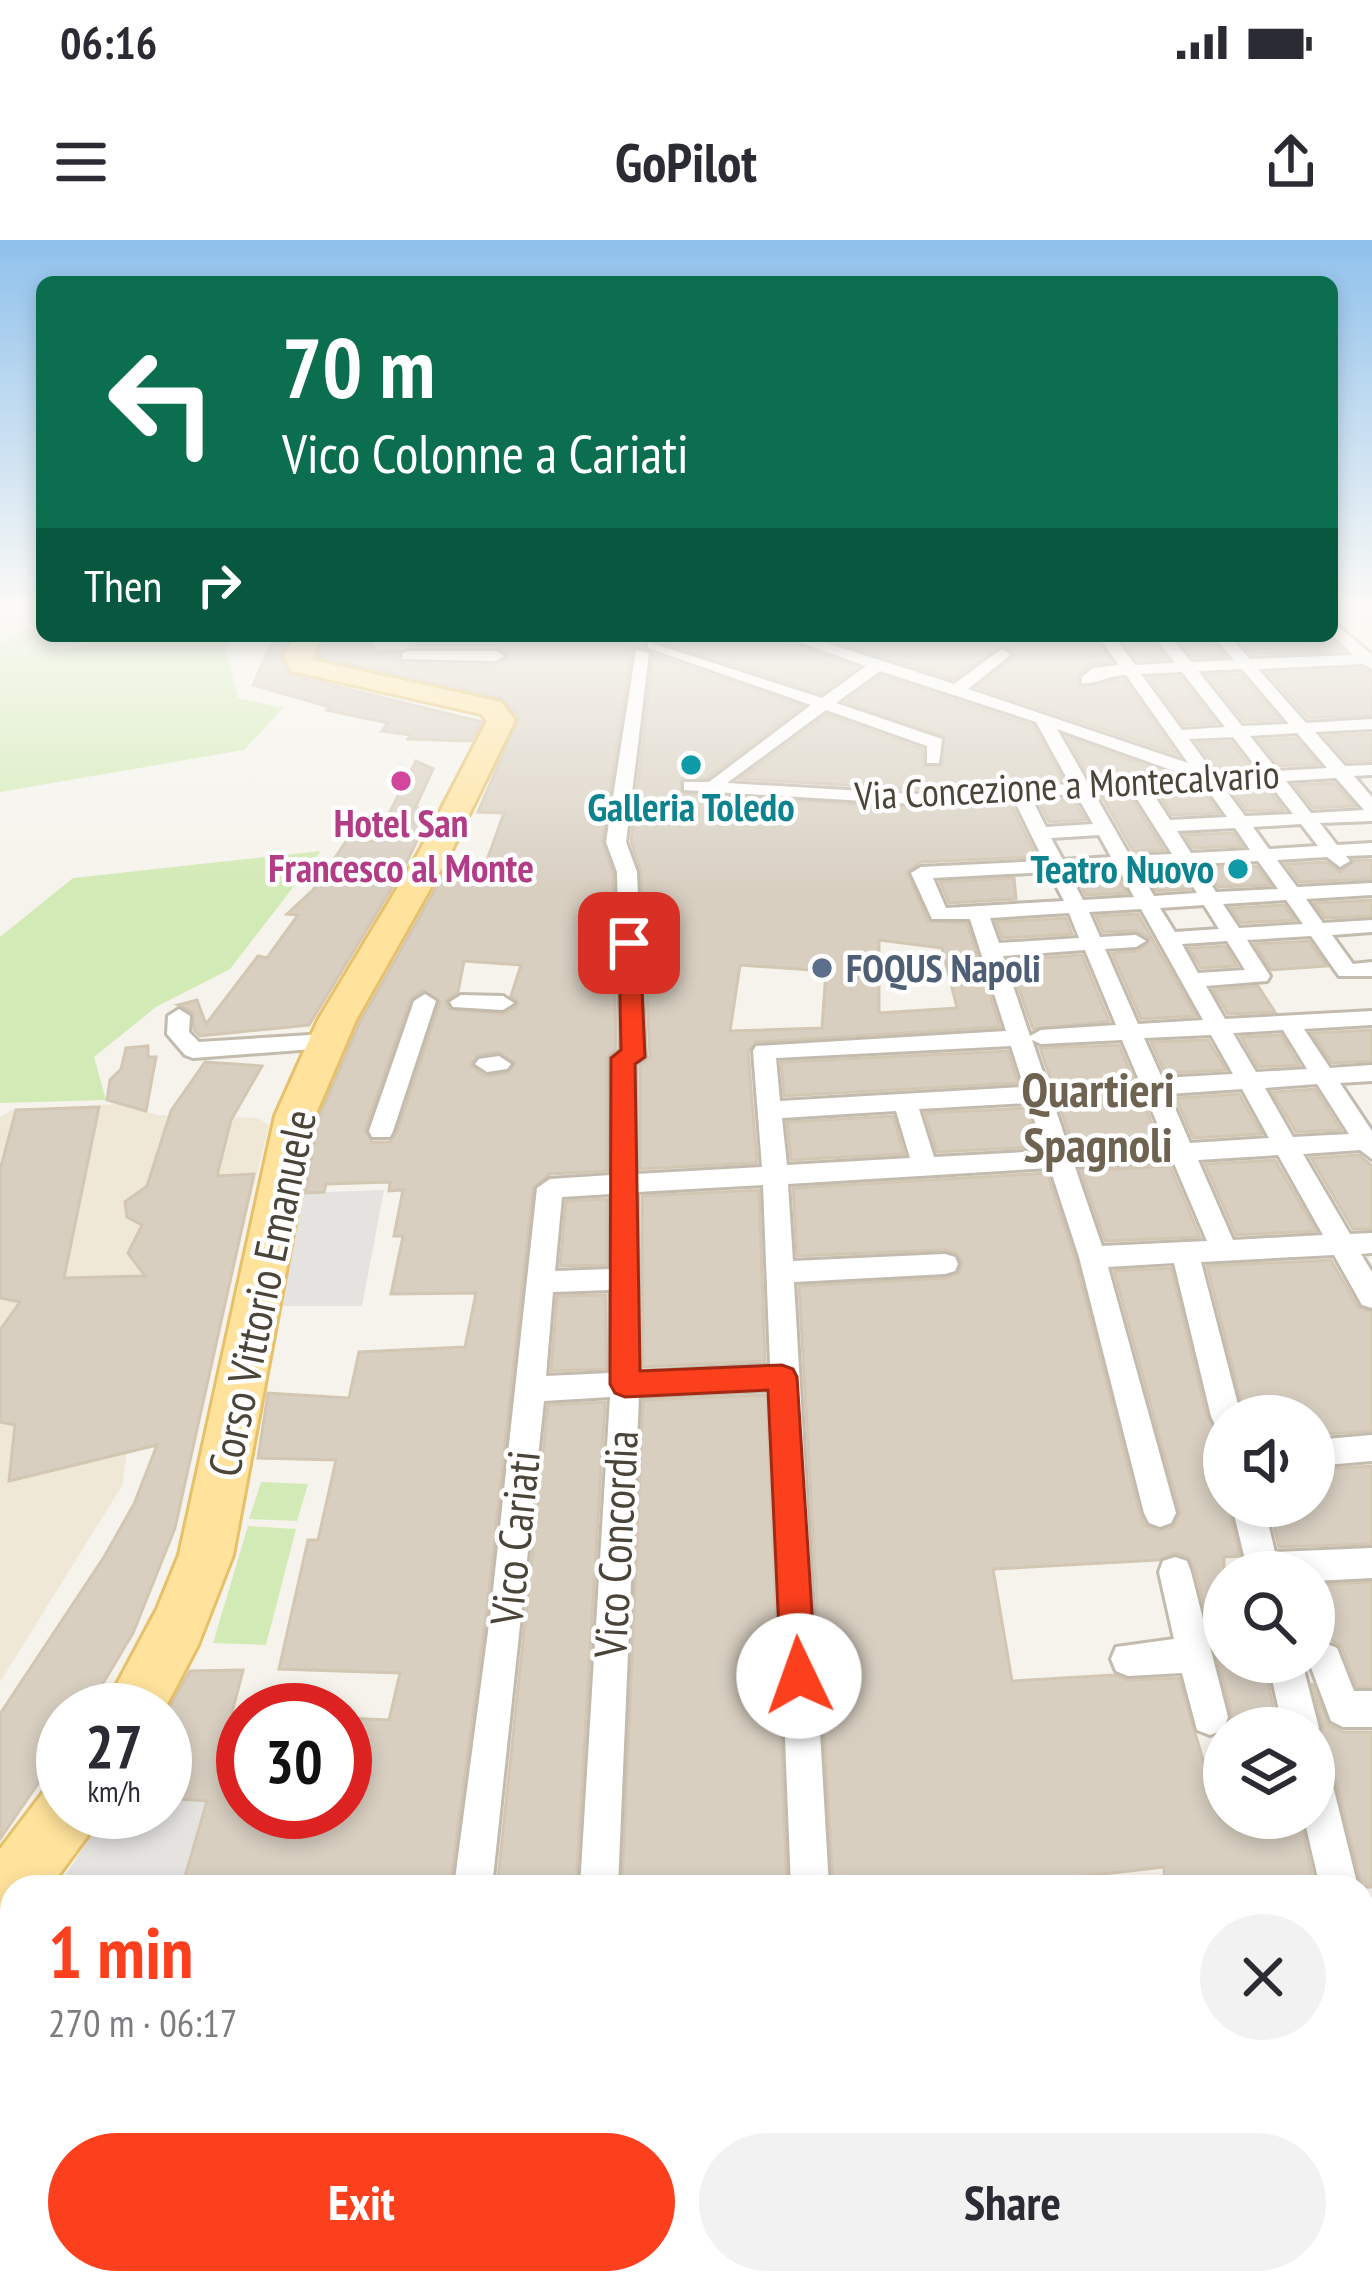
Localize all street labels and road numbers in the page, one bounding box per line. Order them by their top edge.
street label: Via Concezione a Montecalvario [852,748,1281,821]
street label: Corso Vittorio Emanuele [194,1104,328,1481]
street label: Vico Concordia [580,1429,650,1660]
street label: Vico Cariati [476,1448,552,1629]

